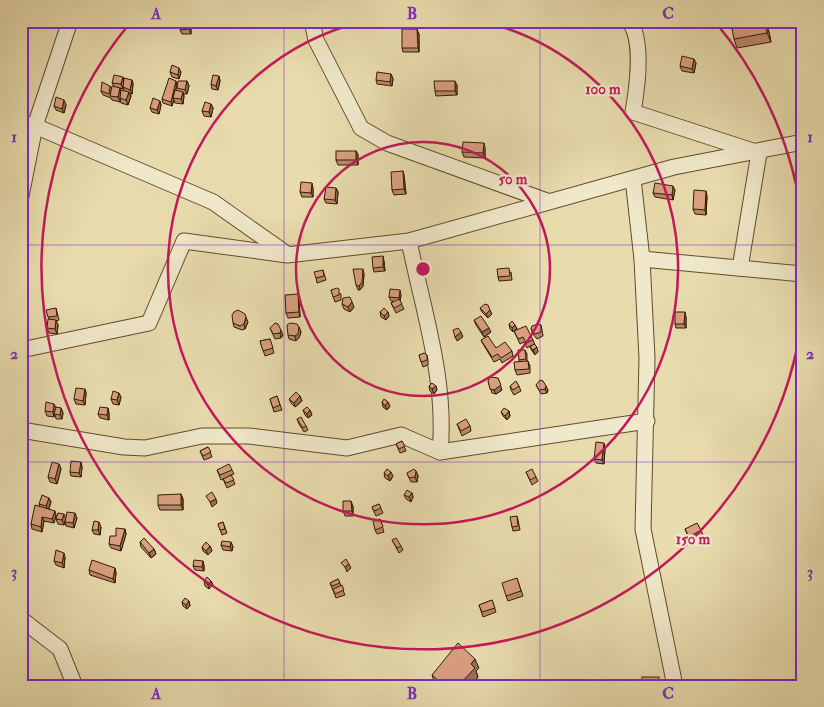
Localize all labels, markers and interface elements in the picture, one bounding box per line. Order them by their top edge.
text: A [150,4,162,24]
text: B [407,4,417,24]
text: C [662,4,674,24]
text: 100 m [585,80,621,99]
text: 1 [11,127,17,147]
text: 1 [807,127,813,147]
text: 50 m [499,170,528,189]
centre of rings [414,260,432,278]
text: 2 [10,344,18,364]
text: 2 [806,344,814,364]
text: 150 m [676,530,710,549]
text: 3 [11,562,17,582]
text: 3 [807,562,813,582]
text: A [150,684,162,704]
text: B [407,684,417,704]
text: C [662,684,674,704]

